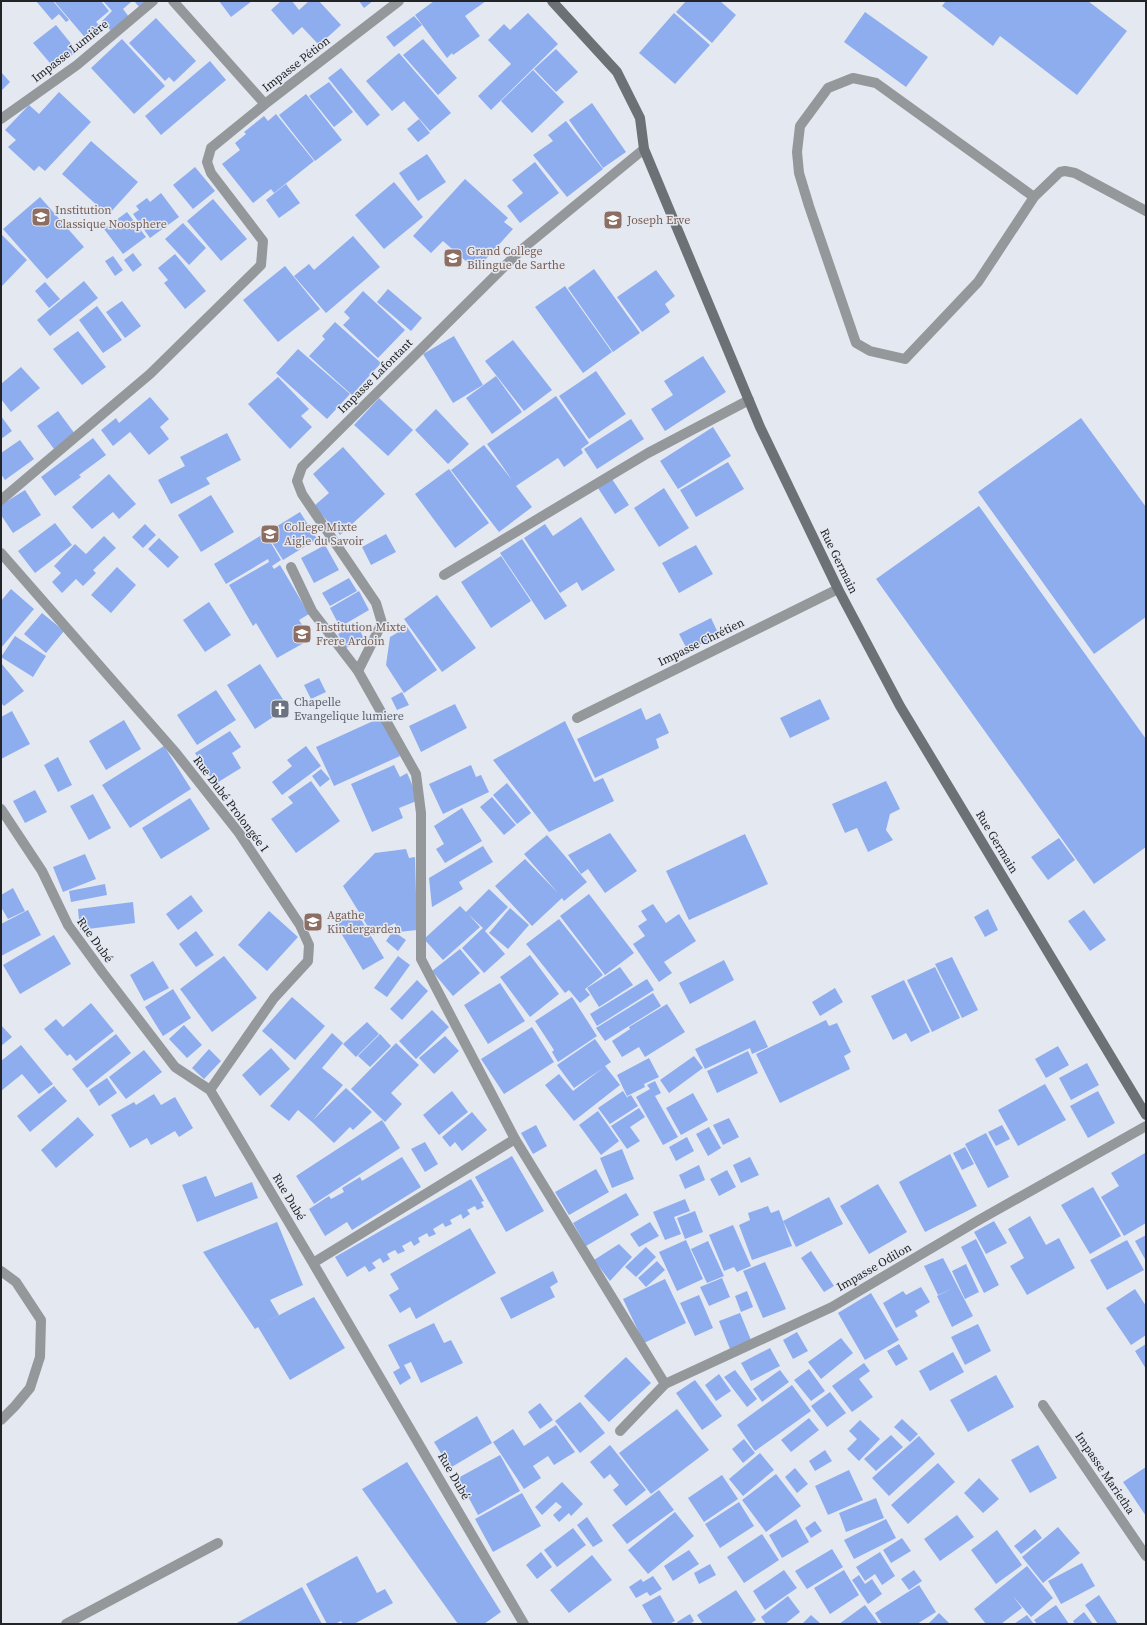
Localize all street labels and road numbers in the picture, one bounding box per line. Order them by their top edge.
street label: Impasse Lumière [28,16,112,86]
street label: Impasse Pétion [259,33,333,95]
street label: Impasse Lafontant [334,335,416,417]
street label: Rue Germain [816,526,862,596]
street label: Impasse Chrétien [655,614,747,670]
street label: Rue Dubé Prolongée I [190,753,272,855]
street label: Rue Germain [972,808,1022,876]
street label: Rue Dubé [73,914,117,966]
street label: Rue Dubé [269,1171,309,1223]
street label: Impasse Odilon [834,1239,914,1295]
street label: Impasse Marietha [1071,1429,1139,1518]
street label: Rue Dubé [434,1449,474,1503]

